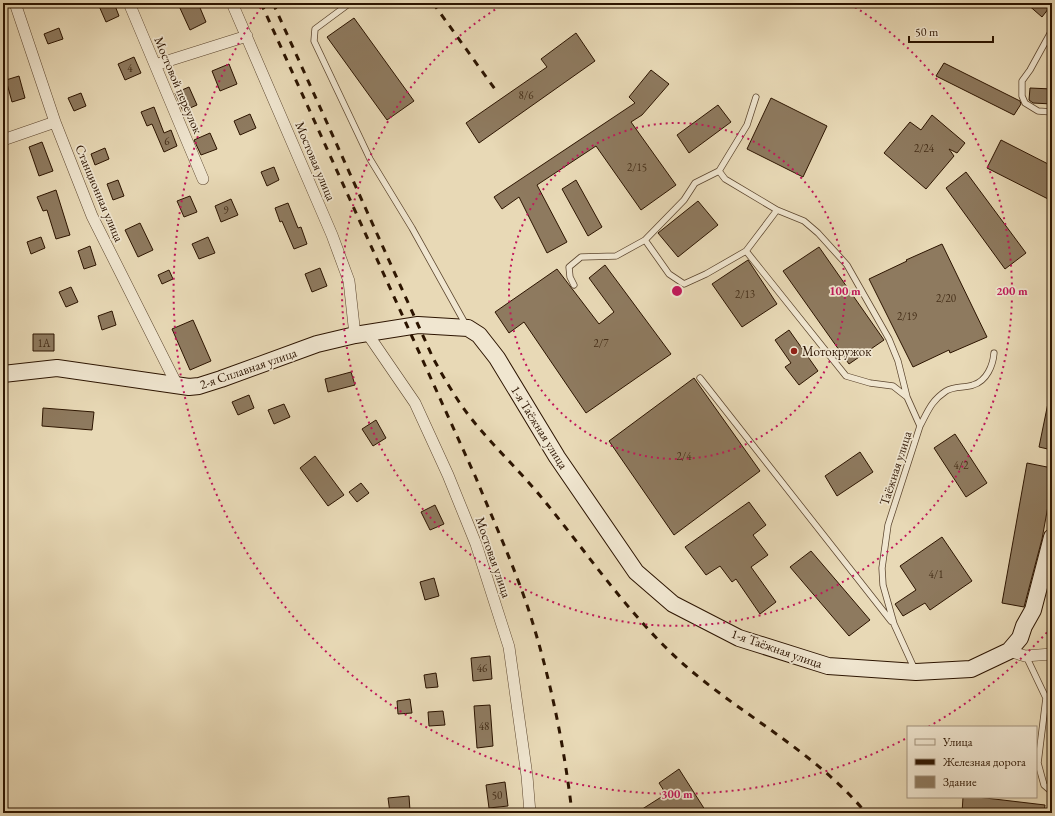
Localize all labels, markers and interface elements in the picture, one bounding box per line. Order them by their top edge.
scale bar [909,18,993,44]
text: 50 m [915,24,939,40]
street label: Мостовой переулок [150,34,207,137]
house number: 4 [127,61,133,75]
house number: 8/6 [519,88,534,102]
street label: Мостовая улица [291,119,340,204]
house number: 6 [164,134,170,148]
house number: 2/24 [914,141,935,155]
street label: Станционная улица [71,142,128,245]
house number: 2/15 [627,160,647,174]
house number: 9 [223,203,229,217]
text: 100 m [829,283,861,299]
text: 200 m [996,283,1028,299]
centre of rings [670,284,684,298]
house number: 2/13 [735,287,755,301]
house number: 2/20 [936,291,956,305]
house number: 2/19 [897,309,918,323]
house number: 1А [38,336,51,350]
house number: 2/7 [594,336,609,350]
place label: Мотокружок [802,343,872,360]
street label: 2-я Сплавная улица [197,344,300,393]
marker: Мотокружок [789,346,799,356]
street label: 1-я Таёжная улица [507,382,573,473]
street label: Таёжная улица [875,428,916,508]
house number: 2/4 [677,449,692,463]
house number: 4/2 [954,458,969,472]
street label: Мостовая улица [472,514,516,601]
house number: 4/1 [929,567,943,581]
street label: 1-я Таёжная улица [729,625,825,672]
house number: 46 [477,661,488,675]
house number: 48 [479,719,489,733]
legend [907,726,1037,798]
text: Улица [942,734,973,750]
text: Железная дорога [942,754,1026,770]
text: Здание [943,774,977,790]
text: 300 m [661,786,693,802]
house number: 50 [492,788,502,802]

